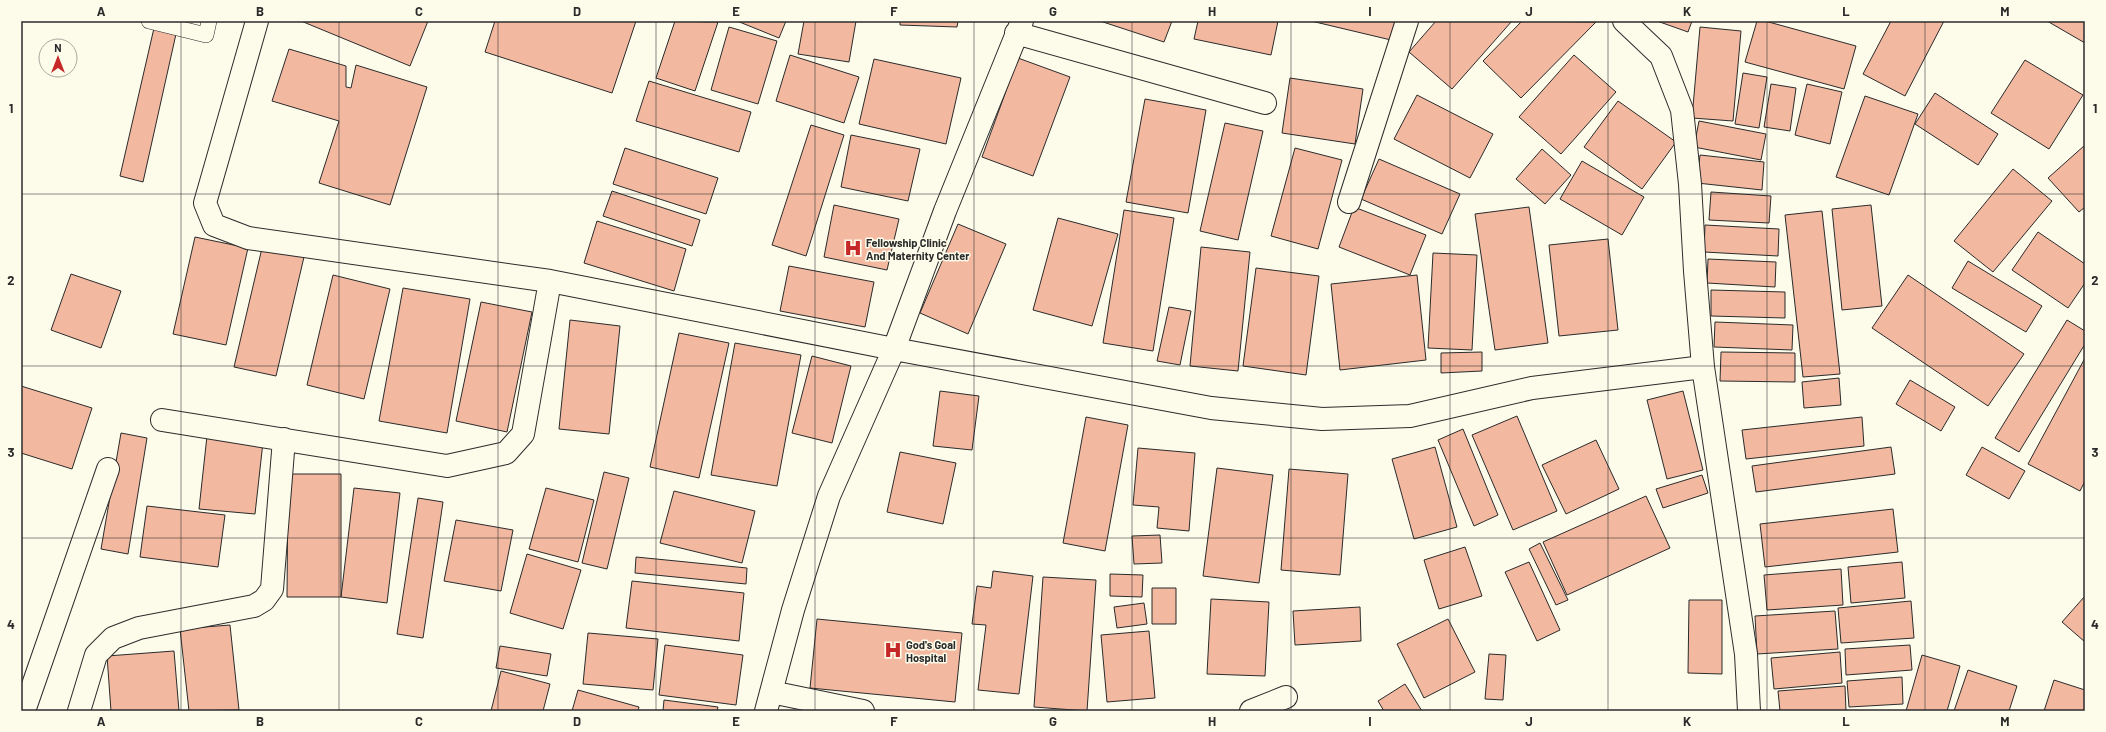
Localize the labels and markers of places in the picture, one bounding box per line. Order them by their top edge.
place label: Fellowship Clinic And Maternity Center [866,236,970,262]
hospital icon: Fellowship Clinic And Maternity Center [843,238,863,258]
place label: God's Goal Hospital [906,638,956,664]
hospital icon: God's Goal Hospital [883,640,903,660]

